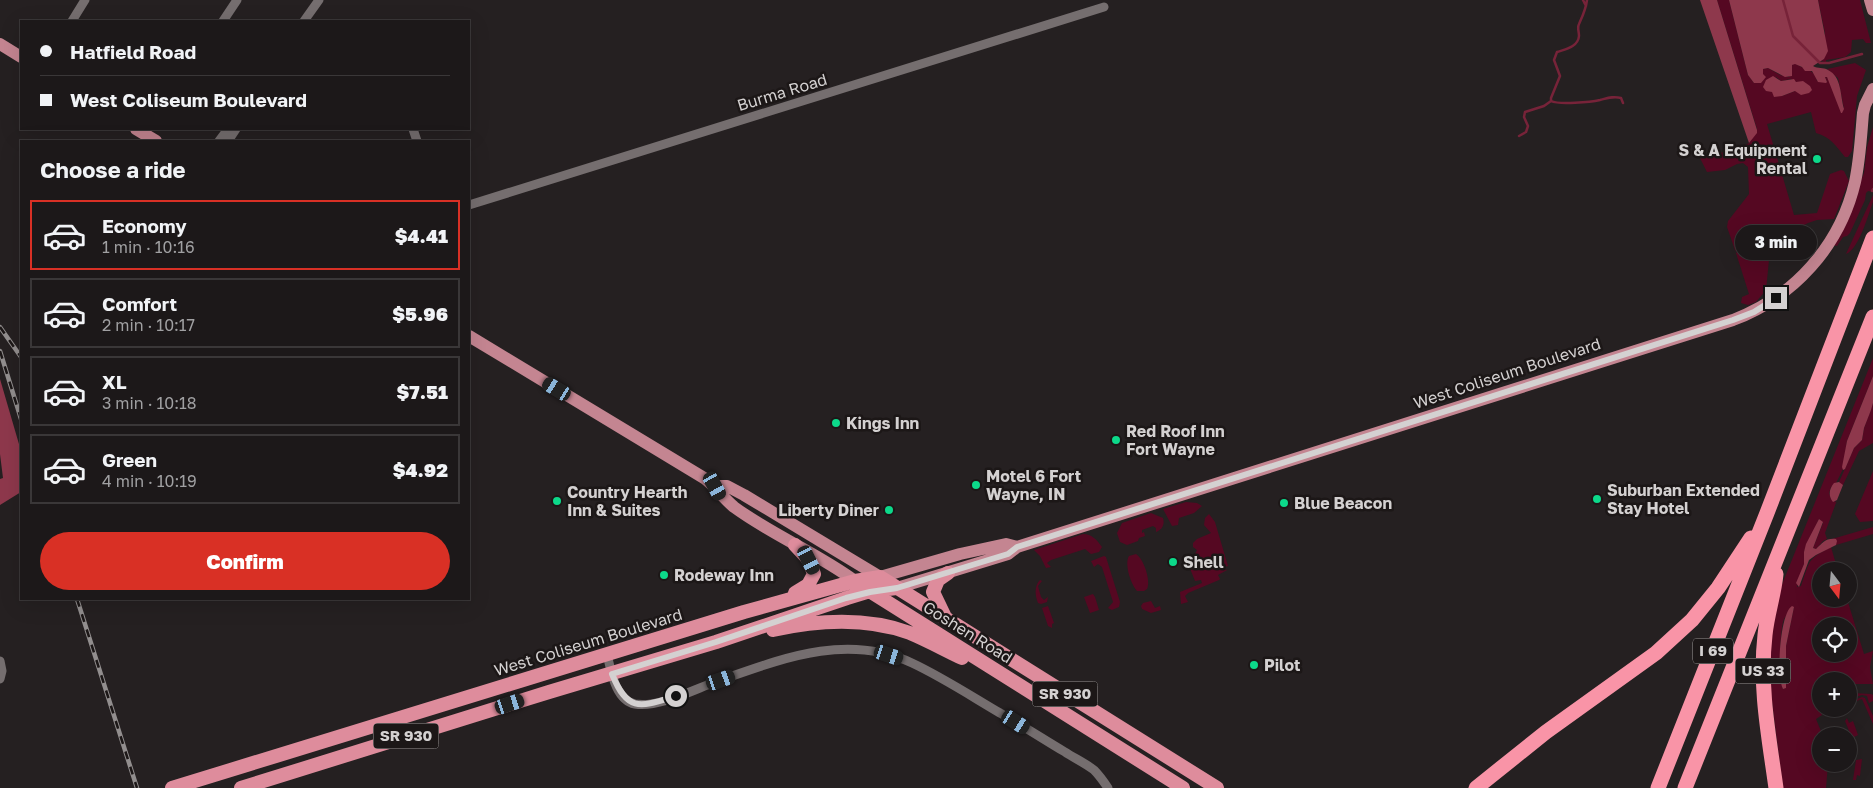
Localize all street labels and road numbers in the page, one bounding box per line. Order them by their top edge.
street label: Burma Road [735,69,829,115]
street label: West Coliseum Boulevard [1411,333,1603,413]
street label: Goshen Road [920,597,1016,667]
street label: West Coliseum Boulevard [491,604,685,680]
road number: I 69 [1693,638,1733,664]
road number: US 33 [1736,658,1790,684]
road number: SR 930 [1032,682,1098,706]
road number: SR 930 [374,724,438,748]

